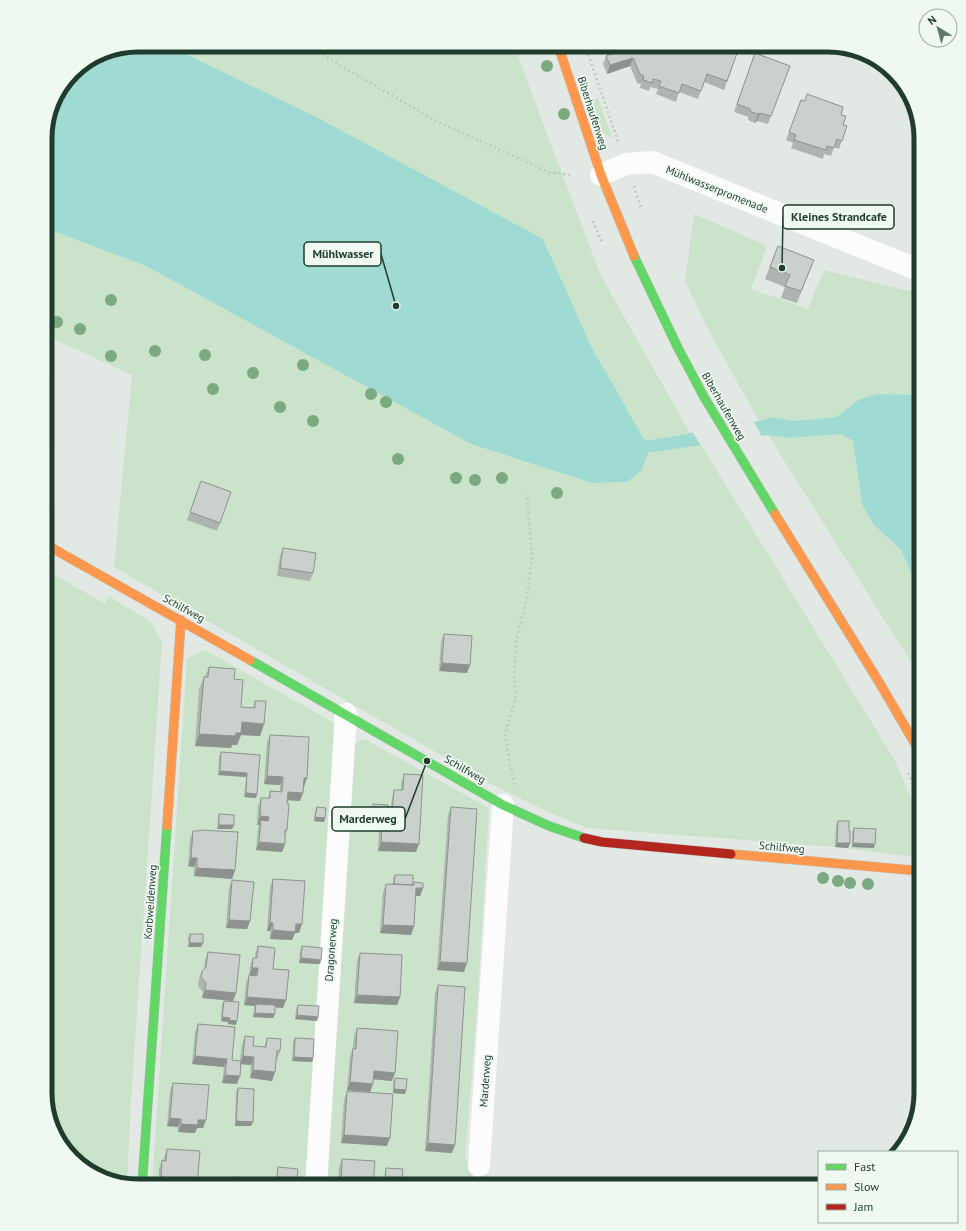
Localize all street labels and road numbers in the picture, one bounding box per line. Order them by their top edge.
street label: Biberhaufenweg [575,75,611,152]
street label: Mühlwasserpromenade [664,162,771,216]
street label: Biberhaufenweg [699,369,749,443]
street label: Schilfweg [161,591,208,625]
street label: Schilfweg [442,751,488,787]
street label: Schilfweg [759,838,806,856]
street label: Korbweidenweg [140,864,160,940]
street label: Dragonerweg [322,918,340,982]
street label: Marderweg [476,1054,494,1108]

